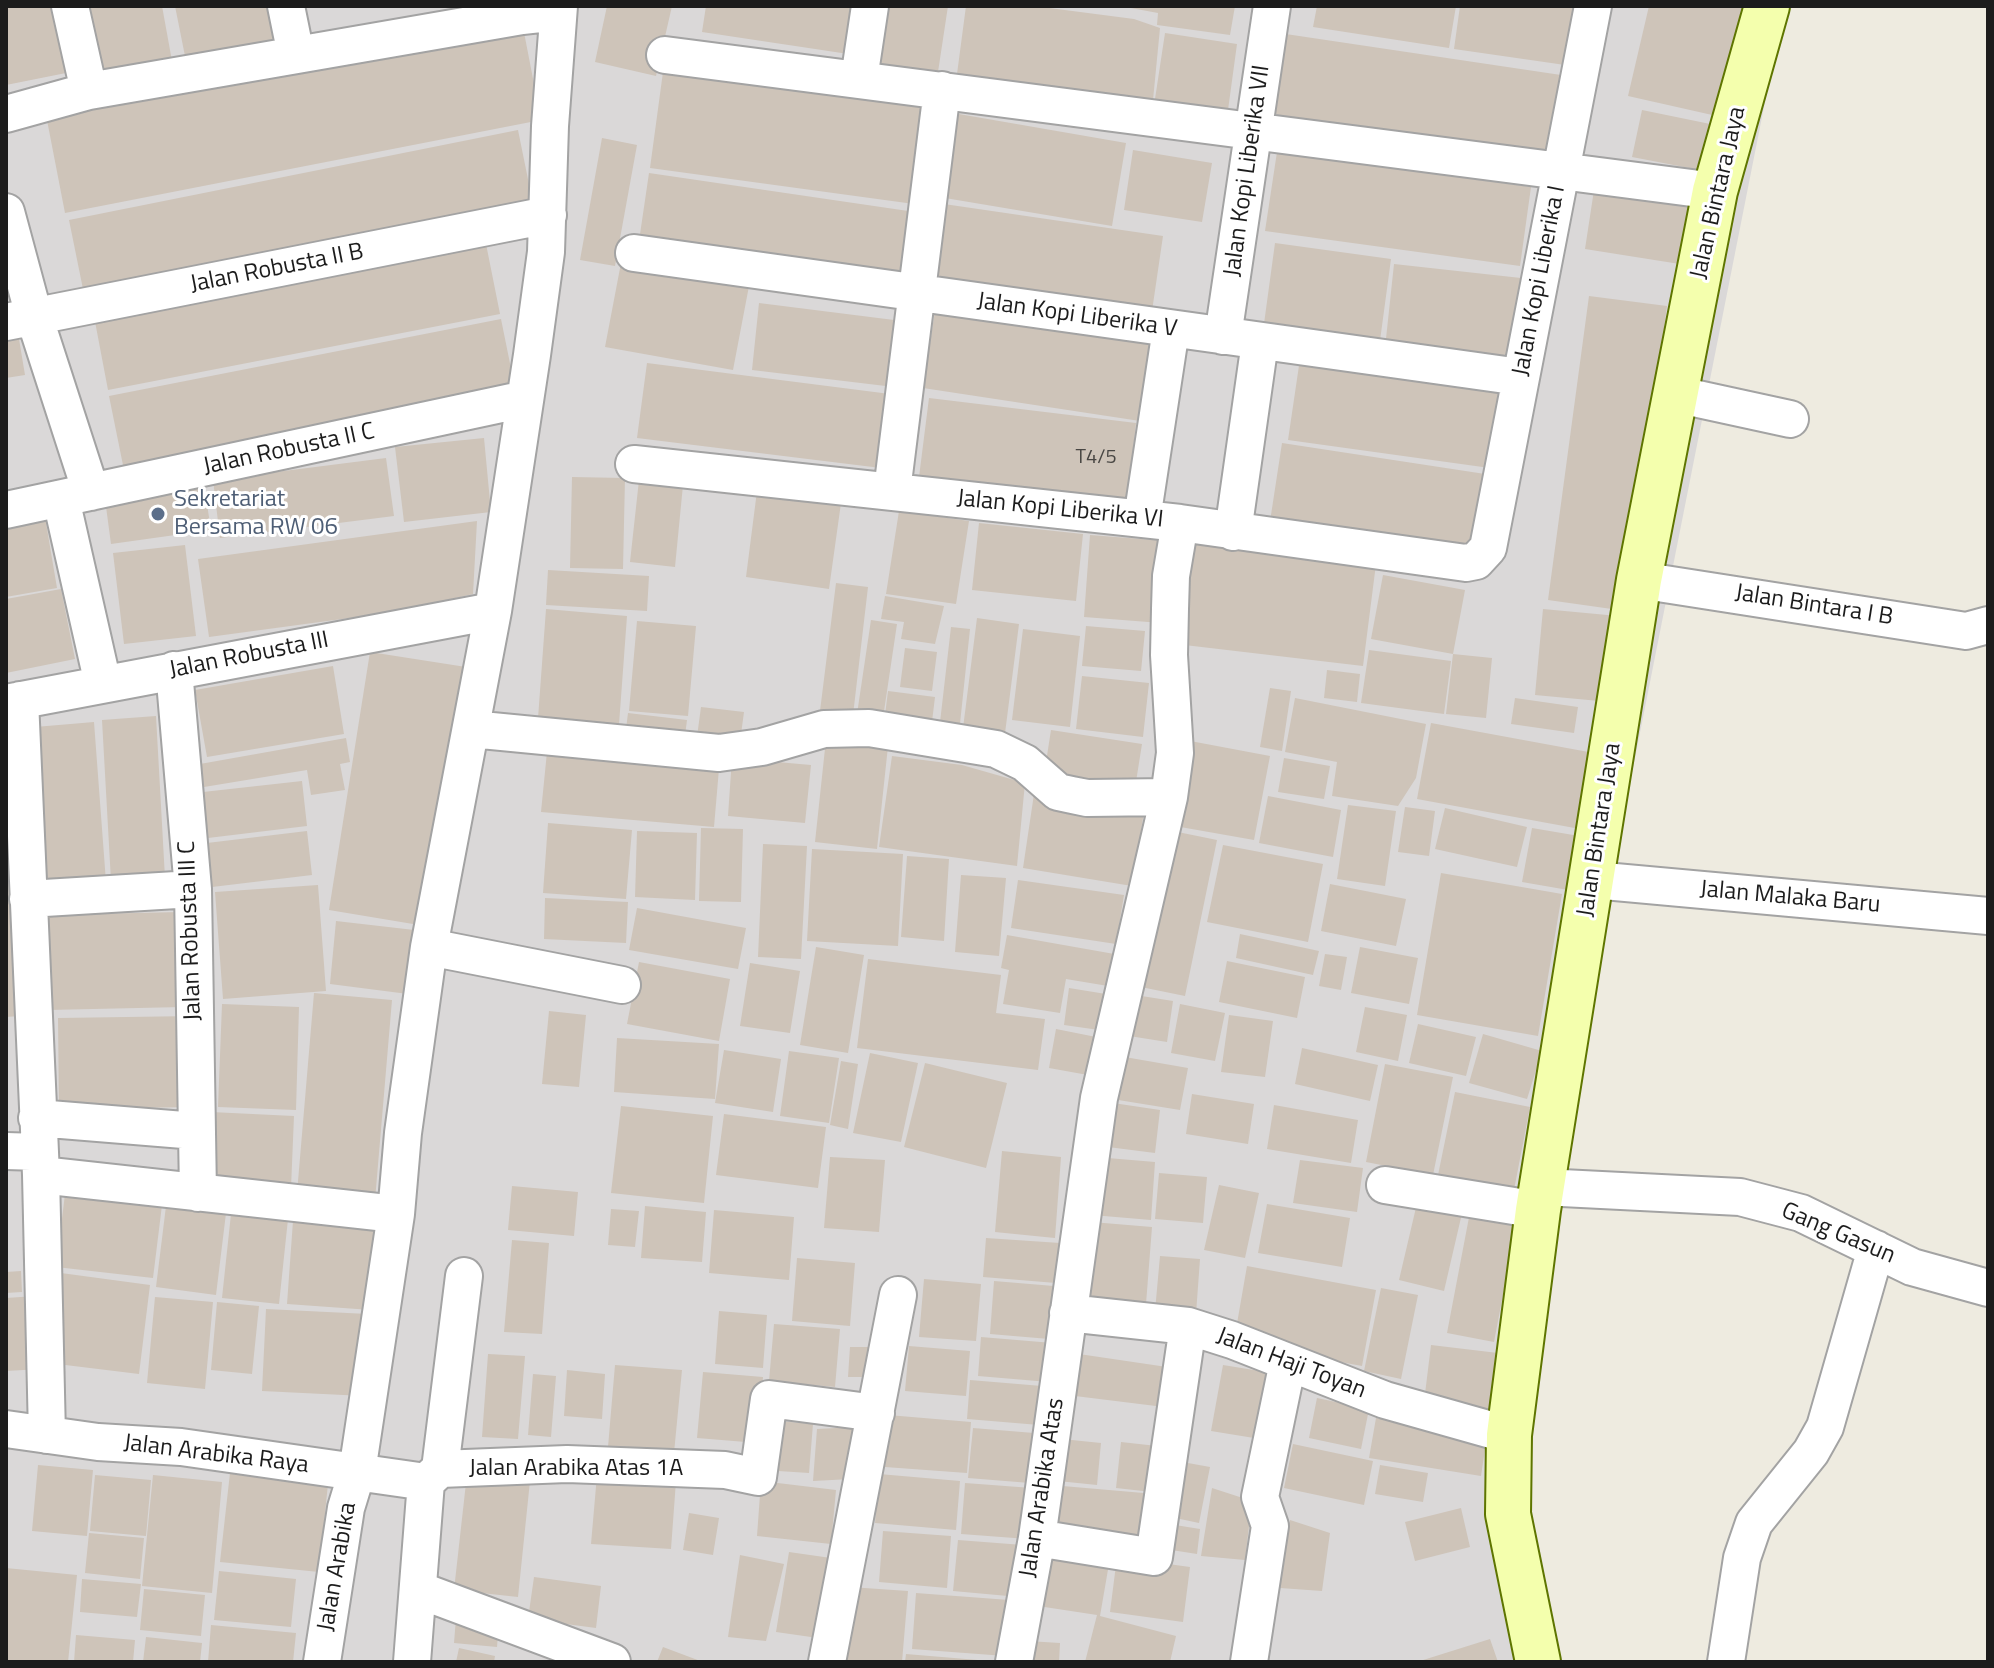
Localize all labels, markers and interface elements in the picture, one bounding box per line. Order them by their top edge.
street label: Jalan Kopi Liberika VII [1219,63,1277,279]
street label: Jalan Bintara Jaya [1685,104,1753,282]
street label: Jalan Kopi Liberika I [1507,183,1573,379]
street label: Jalan Robusta II B [188,238,366,300]
street label: Jalan Kopi Liberika V [975,288,1179,344]
street label: Jalan Robusta II C [201,418,377,482]
house number: T4/5 [1075,446,1117,470]
street label: Jalan Kopi Liberika VI [955,485,1165,535]
place label: Sekretariat Bersama RW 06 [174,486,338,542]
marker: Sekretariat Bersama RW 06 [149,505,167,523]
street label: Jalan Bintara I B [1733,579,1895,633]
street label: Jalan Robusta III [167,626,331,686]
street label: Jalan Bintara Jaya [1572,741,1628,919]
street label: Jalan Robusta III C [173,840,209,1022]
street label: Jalan Malaka Baru [1699,876,1881,920]
street label: Gang Gasun [1777,1197,1899,1271]
street label: Jalan Haji Toyan [1212,1322,1370,1406]
street label: Jalan Arabika Atas [1015,1396,1071,1580]
street label: Jalan Arabika Raya [122,1429,310,1481]
street label: Jalan Arabika Atas 1A [469,1455,683,1483]
street label: Jalan Arabika [312,1500,364,1634]

